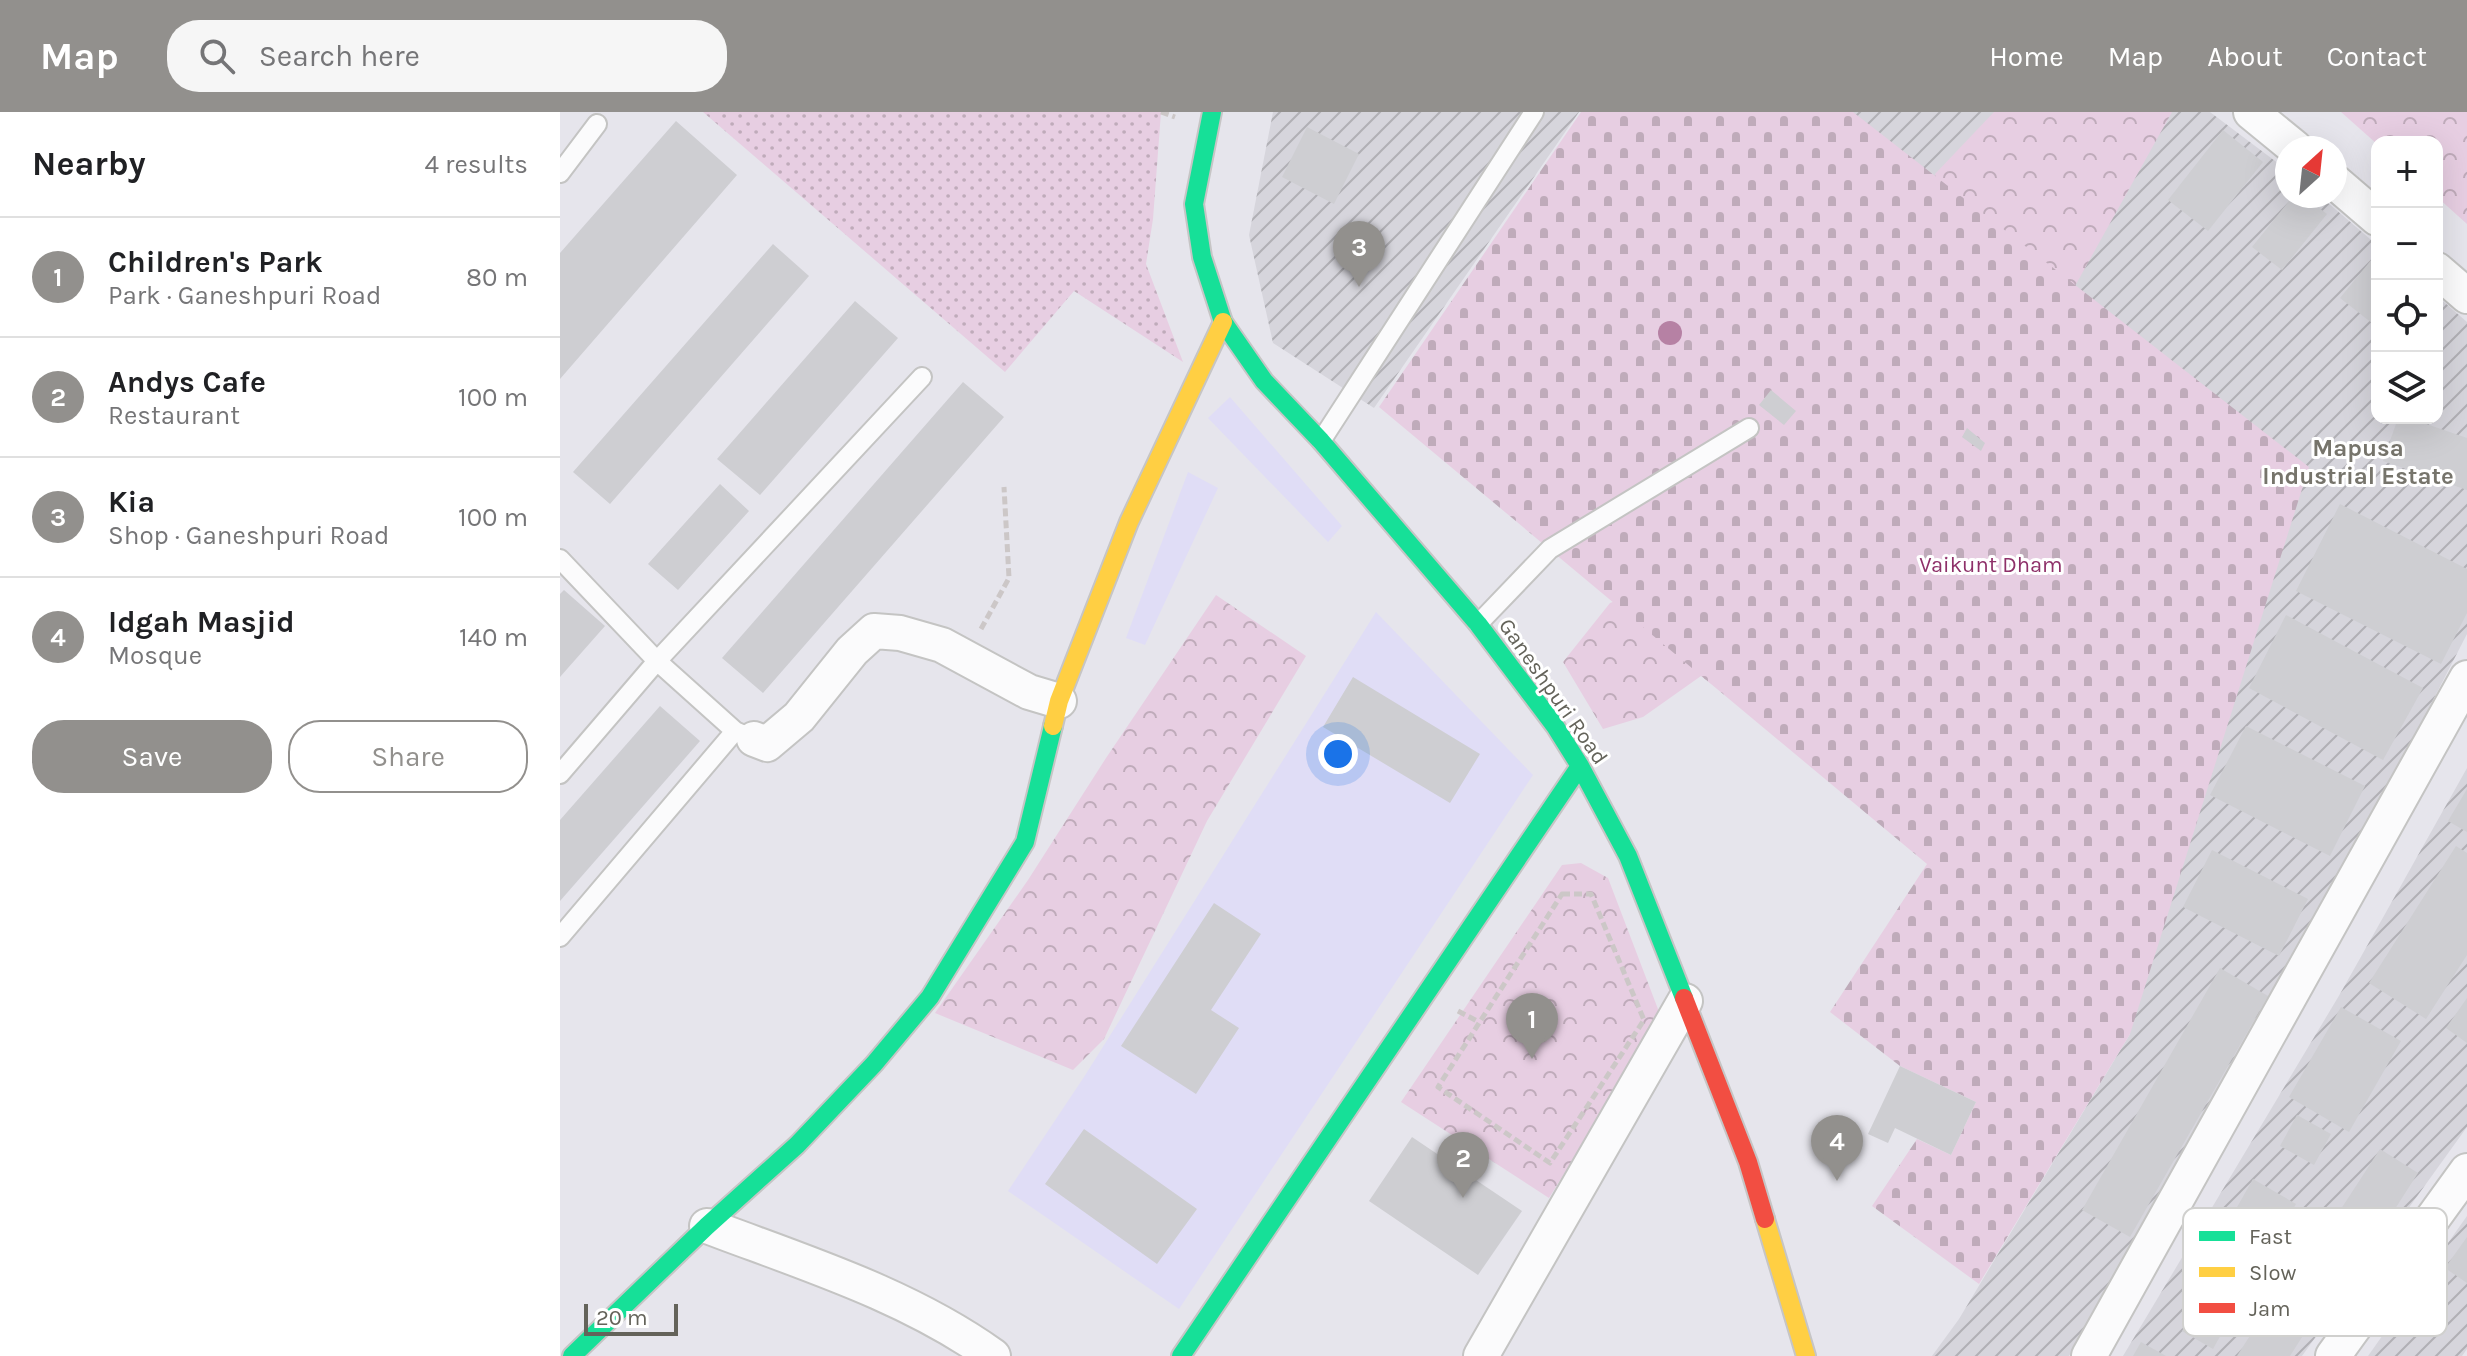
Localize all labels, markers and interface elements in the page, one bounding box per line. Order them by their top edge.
search box [167,20,727,92]
text: Map [40,34,119,79]
icon: search [195,34,239,78]
text: Search here [259,38,420,74]
text: Home [1989,40,2064,73]
text: Map [2108,40,2163,73]
text: About [2207,40,2283,73]
text: Contact [2327,40,2427,73]
north arrow [2275,136,2347,208]
map controls [2371,136,2443,424]
button: + [2371,136,2443,208]
text: Nearby [32,144,146,184]
text: 4 results [424,149,528,180]
button: − [2371,208,2443,280]
pin: 3 [1333,221,1385,287]
text: Children's Park [108,244,323,280]
text: 1 [53,262,63,293]
text: 80 m [466,262,528,293]
text: Park · Ganeshpuri Road [108,280,381,311]
button: locate [2371,280,2443,352]
button: layers [2371,352,2443,424]
text: Andys Cafe [108,364,266,400]
text: 2 [50,382,66,413]
text: 100 m [458,382,528,413]
text: Restaurant [108,400,240,431]
district label: Mapusa Industrial Estate [2262,434,2454,490]
text: Kia [108,484,155,520]
text: 3 [50,502,66,533]
text: 100 m [458,502,528,533]
text: Shop · Ganeshpuri Road [108,520,389,551]
park label: Vaikunt Dham [1919,552,2063,578]
text: Idgah Masjid [108,604,295,640]
street label: Ganeshpuri Road [1493,614,1613,770]
text: 4 [50,622,66,653]
text: 140 m [459,622,528,653]
text: Mosque [108,640,202,671]
button: Save [32,720,272,793]
button: Share [288,720,528,793]
your location [1318,734,1358,774]
pin: 1 [1506,993,1558,1059]
pin: 4 [1811,1115,1863,1181]
pin: 2 [1437,1132,1489,1198]
legend [2183,1208,2447,1336]
text: Fast [2249,1224,2292,1250]
text: Slow [2249,1260,2296,1286]
text: Jam [2249,1296,2291,1322]
scale bar [584,1300,678,1336]
text: 20 m [596,1305,648,1331]

